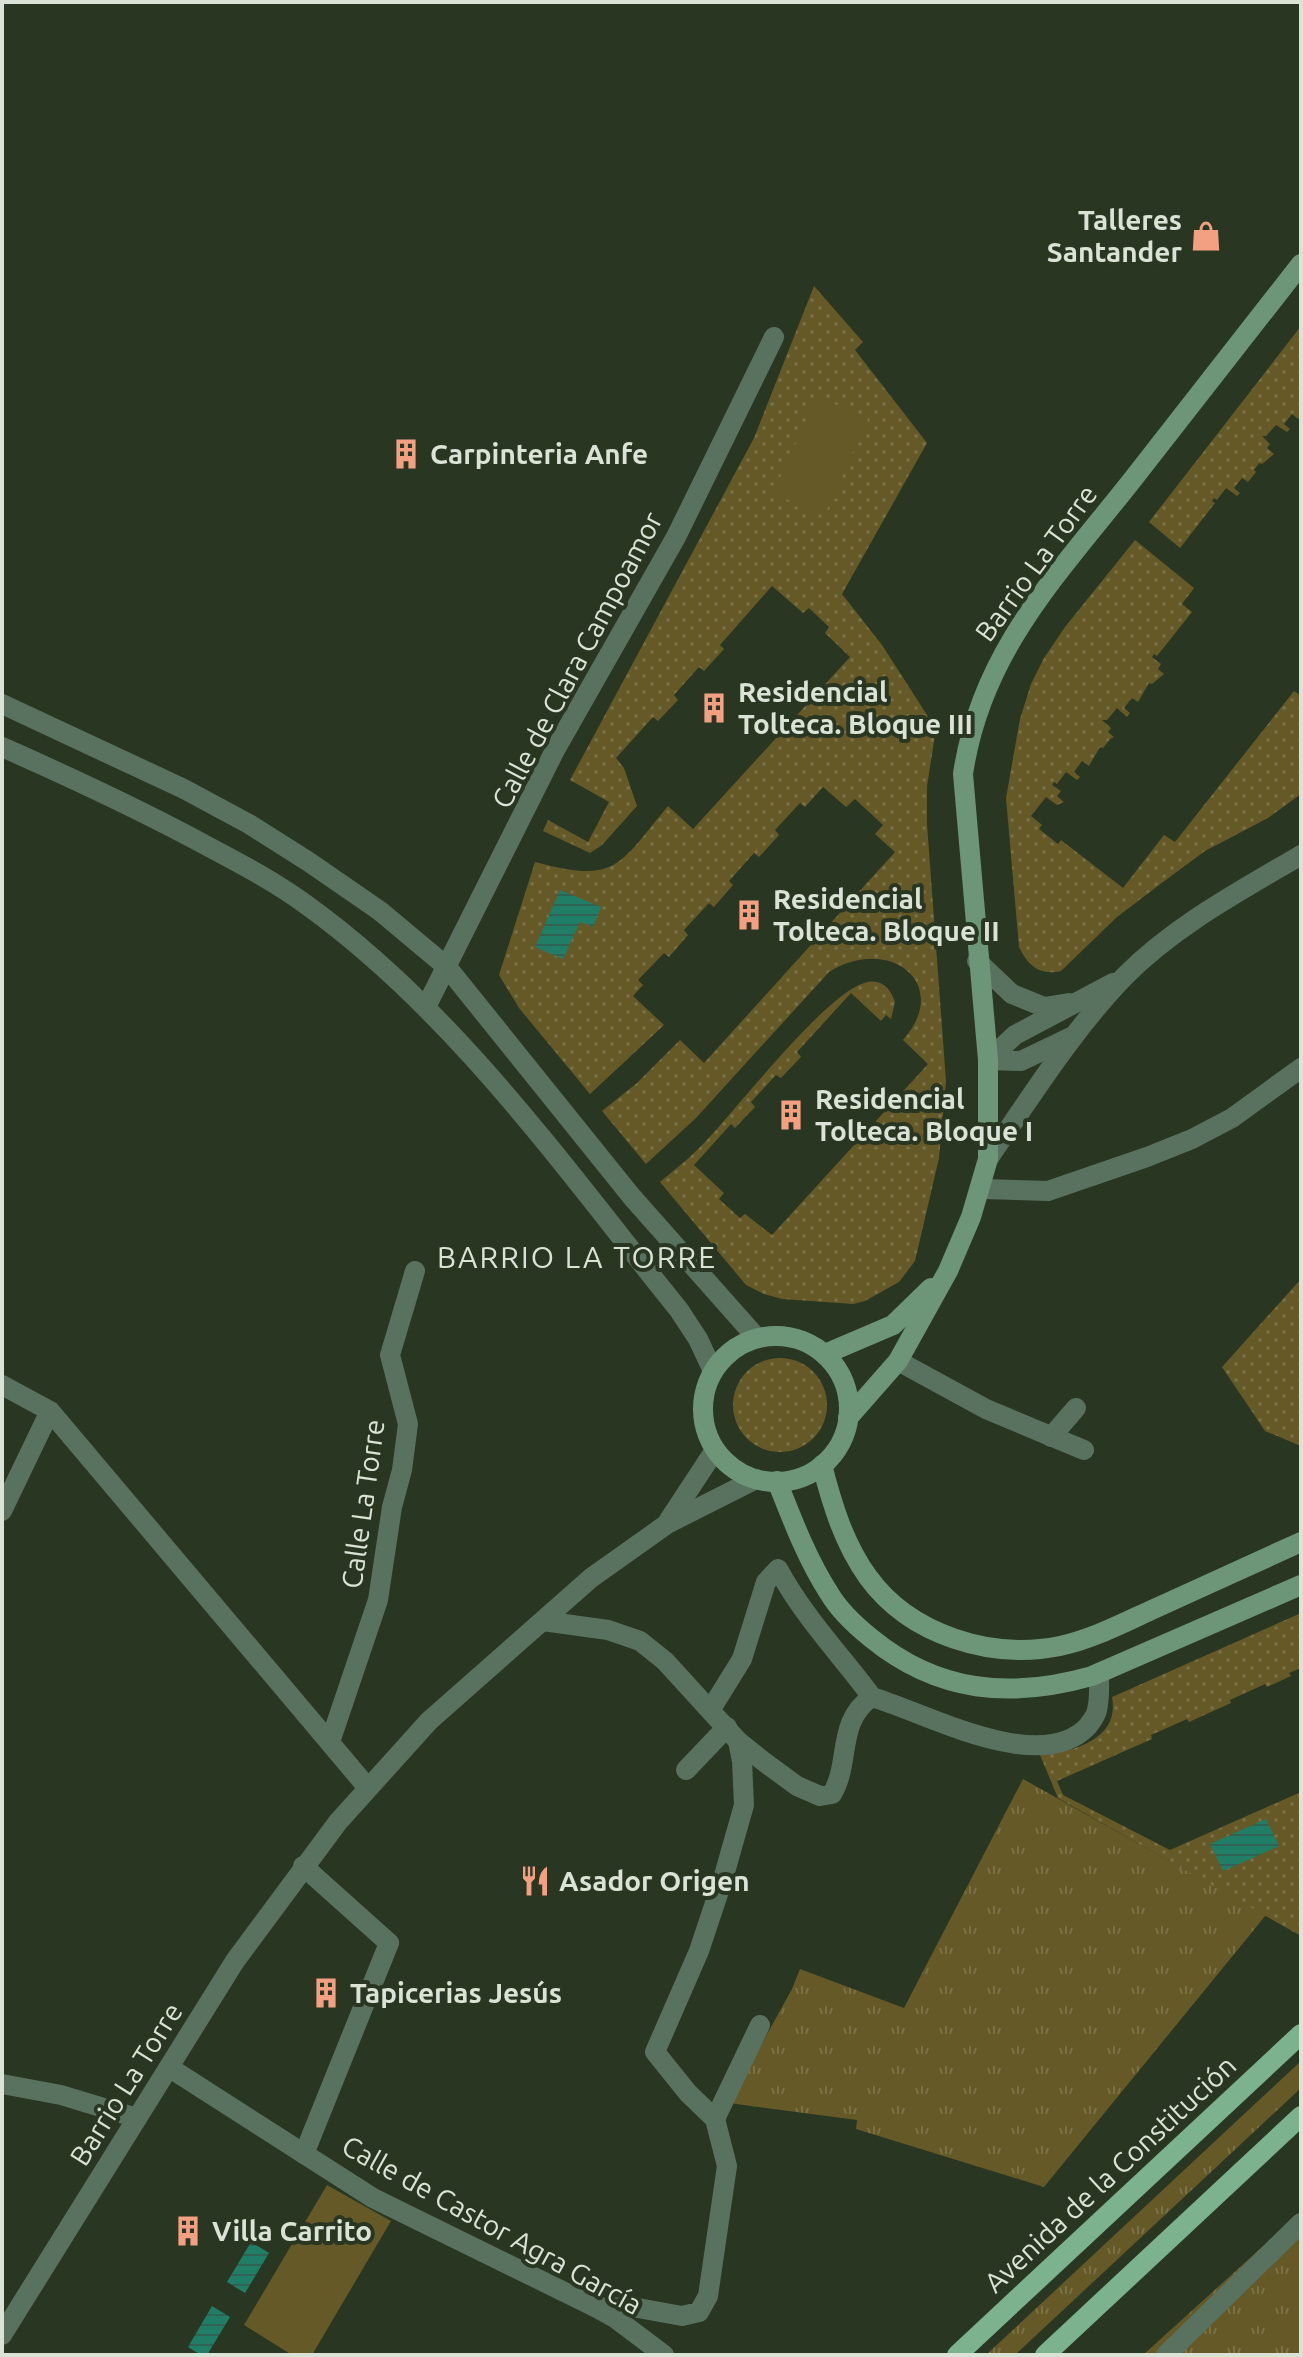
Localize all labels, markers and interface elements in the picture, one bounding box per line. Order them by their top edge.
place label: Talleres Santander [1047,204,1182,267]
shop icon: Talleres Santander [1189,219,1223,253]
building icon: Carpinteria Anfe [389,437,423,471]
place label: Carpinteria Anfe [430,438,648,469]
street label: Barrio La Torre [969,479,1103,647]
street label: Calle de Clara Campoamor [485,506,668,813]
place label: Residencial Tolteca. Bloque III [738,676,973,739]
building icon: Residencial Tolteca. Bloque III [697,691,731,725]
place label: Residencial Tolteca. Bloque II [773,883,1000,946]
building icon: Residencial Tolteca. Bloque II [732,898,766,932]
place label: Residencial Tolteca. Bloque I [815,1083,1033,1146]
building icon: Residencial Tolteca. Bloque I [774,1098,808,1132]
district label: BARRIO LA TORRE [437,1240,717,1274]
street label: Calle La Torre [335,1417,390,1590]
restaurant icon: Asador Origen [518,1864,552,1898]
place label: Asador Origen [559,1865,750,1896]
building icon: Tapicerias Jesús [309,1976,343,2010]
place label: Tapicerias Jesús [350,1977,562,2008]
street label: Barrio La Torre [63,1997,188,2171]
street label: Avenida de la Constitución [978,2049,1242,2298]
street label: Calle de Castor Agra García [337,2129,648,2320]
building icon: Villa Carrito [171,2214,205,2248]
place label: Villa Carrito [212,2215,372,2246]

